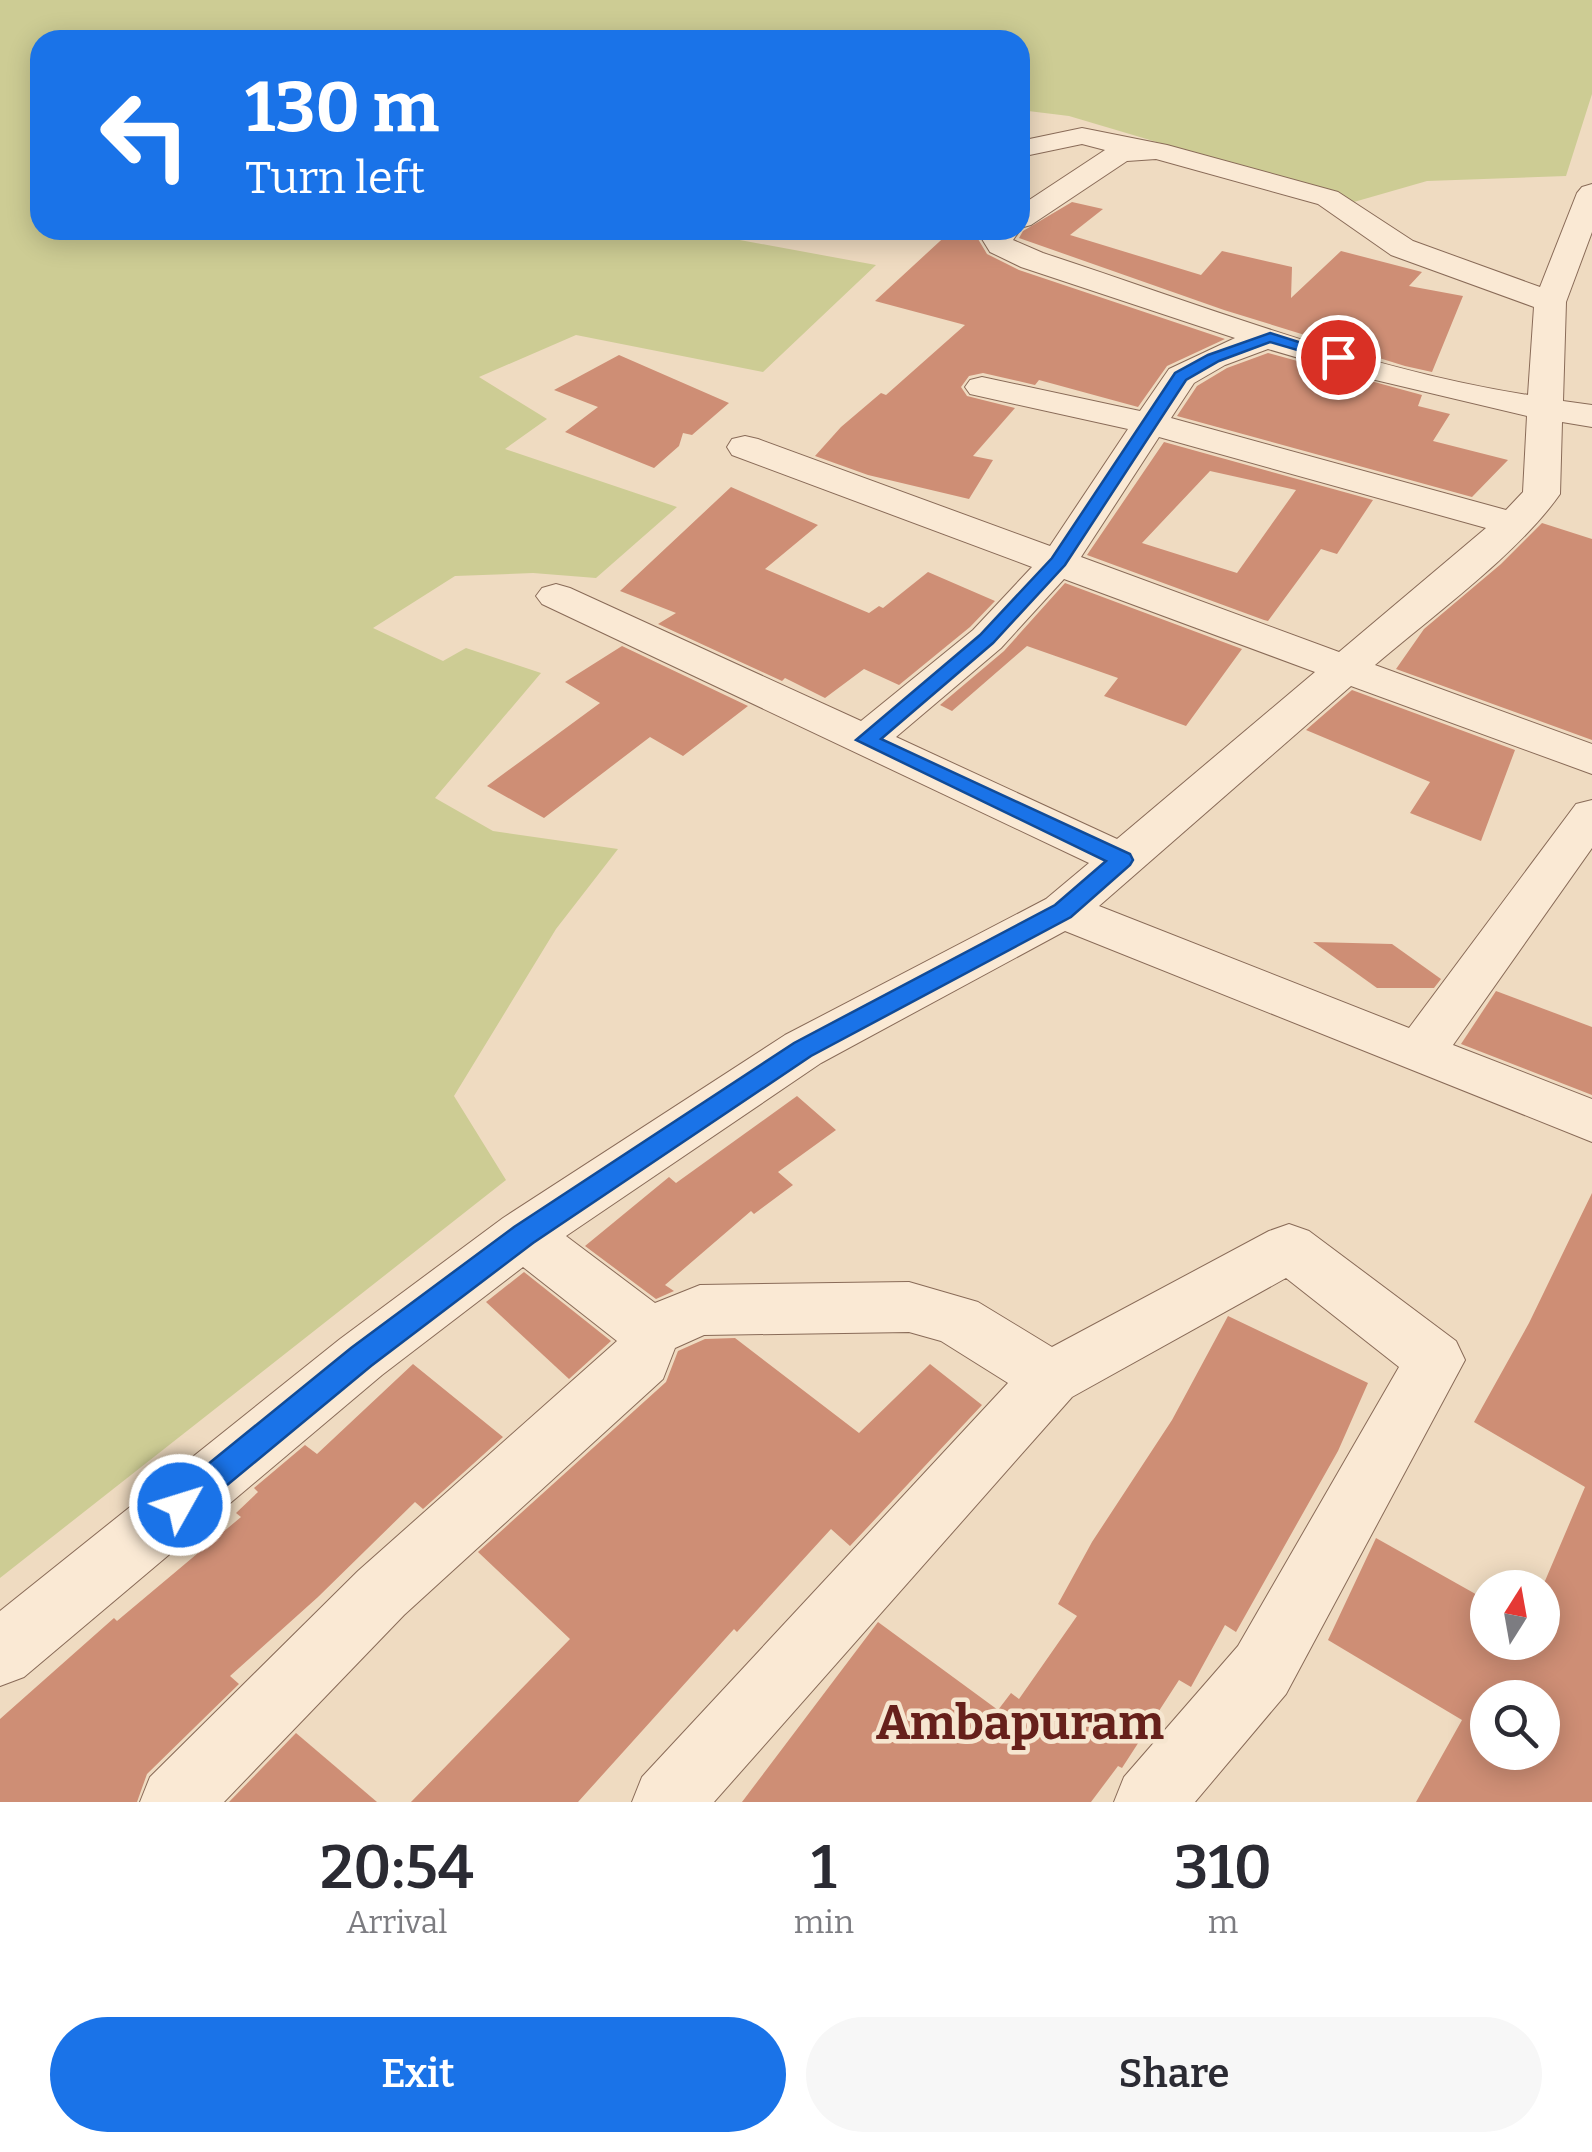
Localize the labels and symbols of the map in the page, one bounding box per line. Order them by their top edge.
pin [1296,315,1381,400]
position arrow [128,1453,232,1557]
north arrow [1470,1570,1560,1660]
district label: Ambapuram [876,1694,1164,1752]

